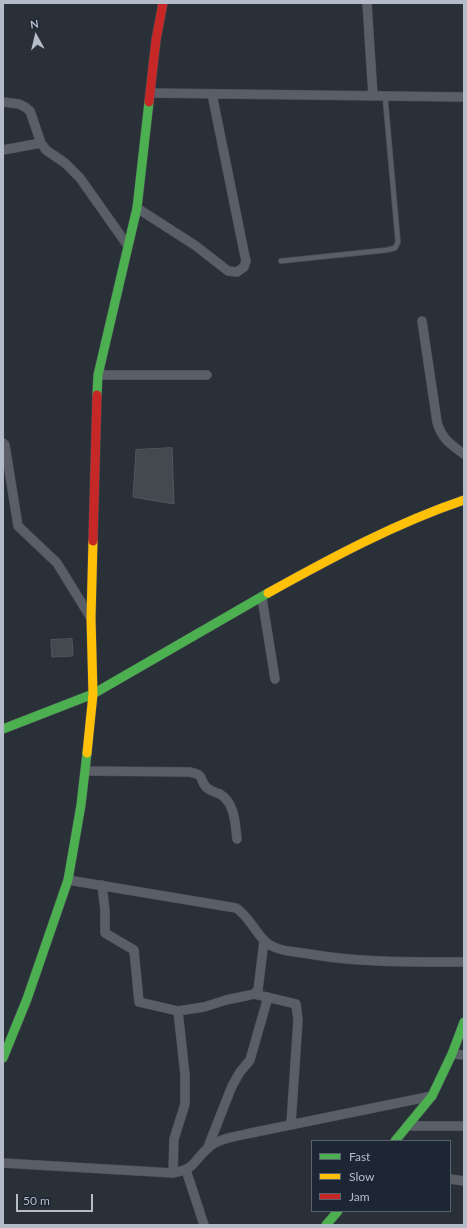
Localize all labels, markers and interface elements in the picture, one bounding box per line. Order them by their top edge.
north arrow [16,16,56,56]
text: N [29,17,39,31]
legend [311,1140,451,1212]
text: Fast [349,1149,370,1164]
text: Slow [349,1169,374,1184]
scale bar [18,1186,95,1212]
text: Jam [349,1189,370,1204]
text: 50 m [23,1193,50,1208]

